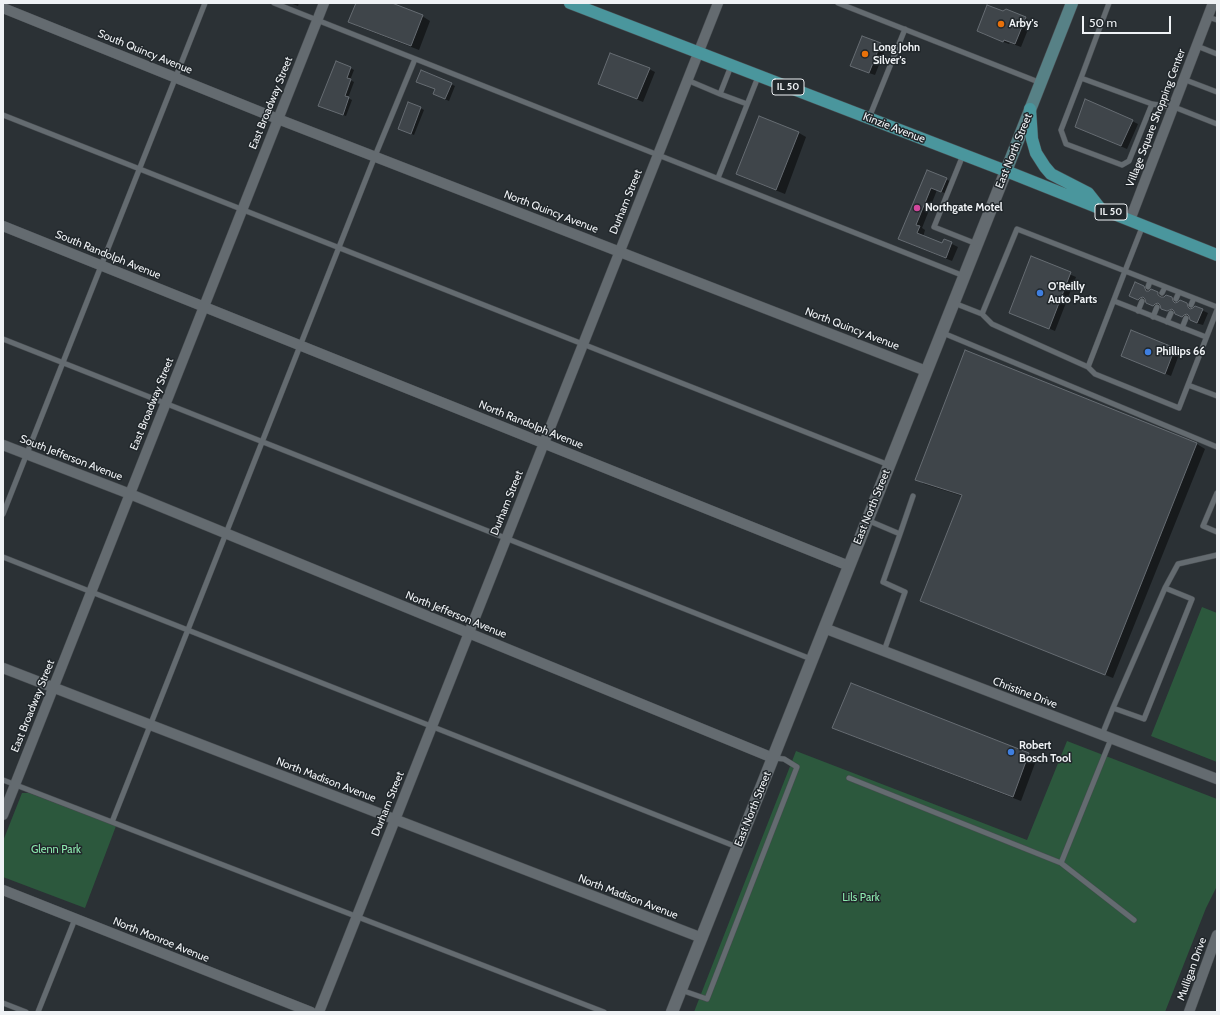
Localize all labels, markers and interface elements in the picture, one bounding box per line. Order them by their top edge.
scale bar [1084,8,1173,34]
text: 50 m [1089,15,1117,30]
place label: Arby's [1009,17,1038,31]
marker: Arby's [996,19,1006,29]
street label: South Quincy Avenue [96,27,194,77]
place label: Long John Silver's [873,41,920,67]
street label: Village Square Shopping Center [1124,47,1188,189]
marker: Long John Silver's [860,49,870,59]
street label: East Broadway Street [246,55,296,151]
road number: IL 50 [772,79,804,95]
street label: Kinzie Avenue [861,110,927,146]
street label: East North Street [993,112,1035,190]
street label: Durham Street [607,168,645,236]
street label: North Quincy Avenue [502,188,600,236]
place label: Northgate Motel [925,201,1003,215]
marker: Northgate Motel [912,203,922,213]
road number: IL 50 [1095,204,1127,220]
street label: South Randolph Avenue [53,228,163,282]
place label: O'Reilly Auto Parts [1048,280,1097,306]
marker: O'Reilly Auto Parts [1035,288,1045,298]
street label: North Quincy Avenue [803,305,901,353]
place label: Phillips 66 [1156,345,1205,359]
marker: Phillips 66 [1143,347,1153,357]
street label: East Broadway Street [127,356,177,452]
street label: North Randolph Avenue [477,398,585,452]
street label: South Jefferson Avenue [18,432,124,484]
street label: East North Street [851,468,893,546]
street label: Durham Street [488,469,526,537]
street label: North Jefferson Avenue [403,589,509,641]
street label: East Broadway Street [8,658,58,754]
street label: Christine Drive [991,675,1059,711]
place label: Robert Bosch Tool [1019,739,1071,765]
marker: Robert Bosch Tool [1006,747,1016,757]
street label: North Madison Avenue [274,755,378,805]
street label: Durham Street [369,770,407,838]
street label: East North Street [732,770,774,848]
park label: Glenn Park [31,843,81,857]
street label: North Madison Avenue [576,872,680,922]
park label: Lils Park [842,891,880,905]
street label: North Monroe Avenue [111,915,211,965]
street label: Mulligan Drive [1174,936,1210,1002]

